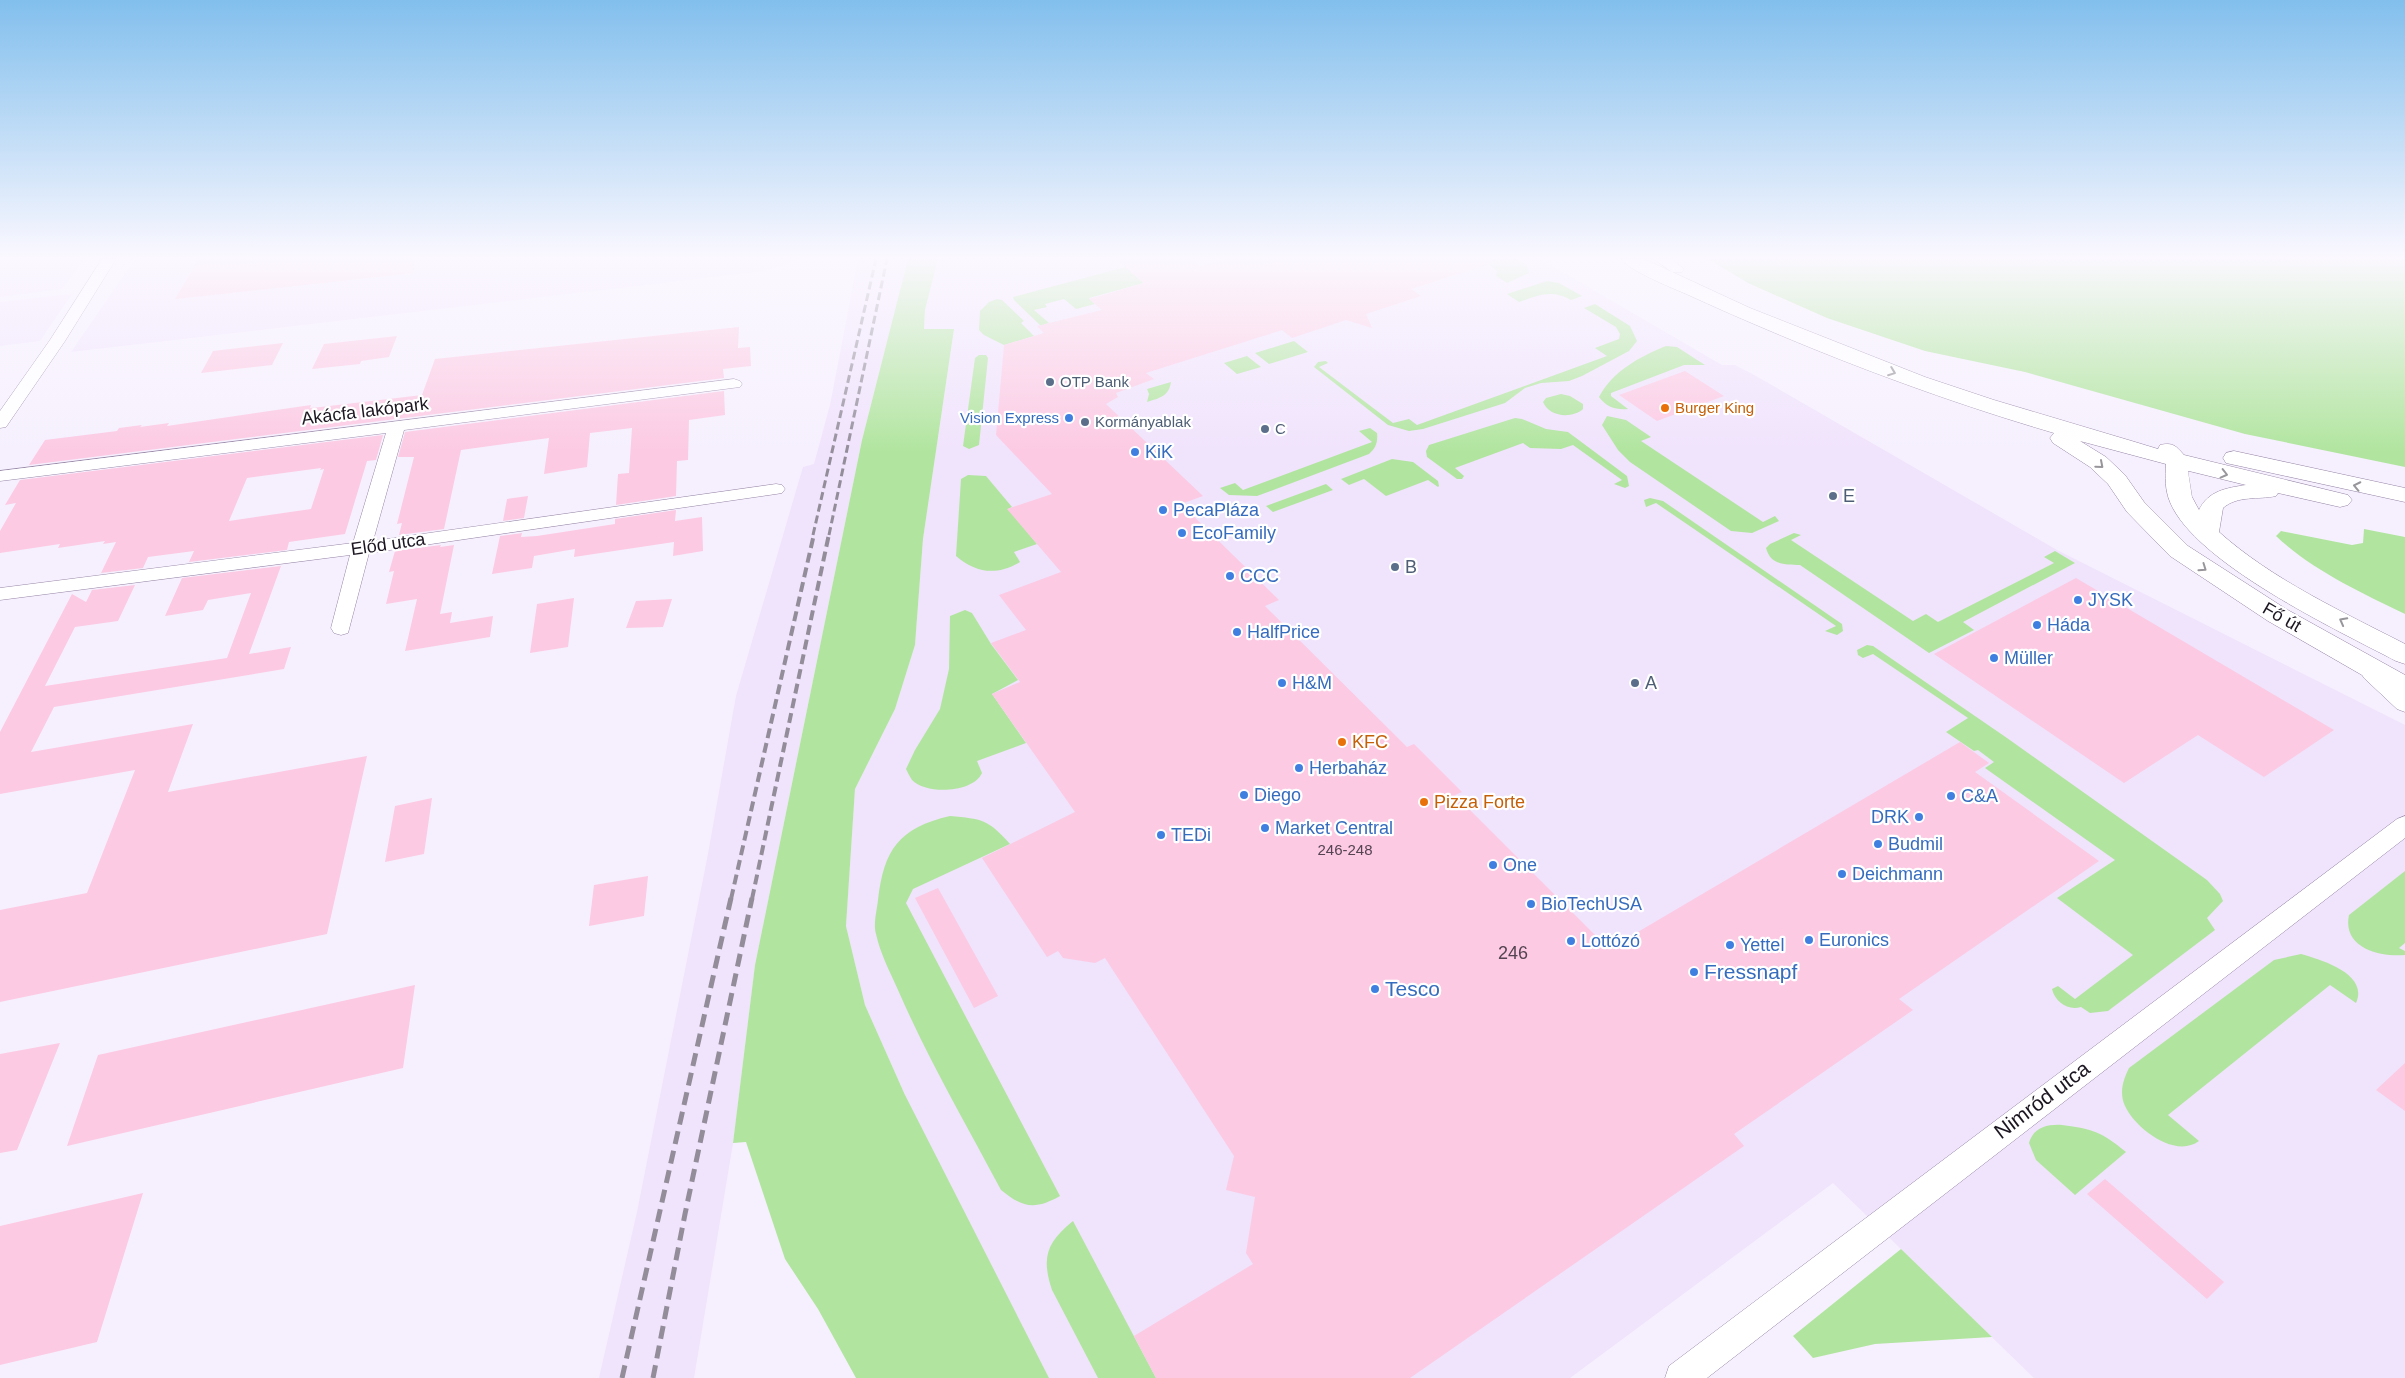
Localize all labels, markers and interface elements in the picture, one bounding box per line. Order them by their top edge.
one-way arrow [1887,366,1896,376]
place label: OTP Bank [1060,373,1129,390]
marker: OTP Bank [1044,376,1056,388]
street label: Akácfa lakópark [300,393,431,429]
place label: Burger King [1675,399,1754,416]
marker: Burger King [1659,402,1671,414]
place label: Vision Express [960,409,1059,426]
marker: Vision Express [1063,412,1075,424]
place label: Kormányablak [1095,413,1191,430]
marker: Kormányablak [1079,416,1091,428]
place label: C [1275,420,1286,437]
marker: C [1259,423,1271,435]
place label: KiK [1145,442,1173,462]
marker: KiK [1129,446,1141,458]
one-way arrow [2094,459,2103,468]
one-way arrow [2220,468,2229,479]
one-way arrow [2353,481,2362,491]
place label: E [1843,486,1855,506]
marker: E [1827,490,1839,502]
place label: PecaPláza [1173,500,1260,520]
marker: PecaPláza [1157,504,1169,516]
place label: EcoFamily [1192,523,1276,543]
marker: EcoFamily [1176,527,1188,539]
street label: Előd utca [349,529,428,559]
place label: B [1405,557,1417,577]
marker: B [1389,561,1401,573]
one-way arrow [2197,562,2207,571]
place label: CCC [1240,566,1279,586]
marker: CCC [1224,570,1236,582]
place label: JYSK [2088,590,2133,610]
marker: JYSK [2072,594,2084,606]
street label: Fő út [2259,598,2305,636]
place label: Háda [2047,615,2091,635]
one-way arrow [2339,617,2348,627]
marker: Háda [2031,619,2043,631]
place label: HalfPrice [1247,622,1320,642]
marker: HalfPrice [1231,626,1243,638]
place label: Müller [2004,648,2053,668]
marker: Müller [1988,652,2000,664]
place label: H&M [1292,673,1332,693]
place label: A [1645,673,1657,693]
marker: H&M [1276,677,1288,689]
marker: A [1629,677,1641,689]
place label: KFC [1352,732,1388,752]
marker: KFC [1336,736,1348,748]
place label: Herbaház [1309,758,1387,778]
marker: Herbaház [1293,762,1305,774]
place label: Diego [1254,785,1301,805]
place label: C&A [1961,786,1998,806]
marker: Diego [1238,789,1250,801]
marker: C&A [1945,790,1957,802]
place label: Pizza Forte [1434,792,1525,812]
marker: Pizza Forte [1418,796,1430,808]
place label: DRK [1871,807,1909,827]
marker: DRK [1913,811,1925,823]
place label: Market Central [1275,818,1393,838]
marker: Market Central [1259,822,1271,834]
place label: TEDi [1171,825,1211,845]
marker: TEDi [1155,829,1167,841]
place label: Budmil [1888,834,1943,854]
marker: Budmil [1872,838,1884,850]
house number: 246-248 [1317,841,1373,858]
place label: One [1503,855,1537,875]
marker: One [1487,859,1499,871]
place label: Deichmann [1852,864,1943,884]
marker: Deichmann [1836,868,1848,880]
place label: BioTechUSA [1541,894,1642,914]
marker: BioTechUSA [1525,898,1537,910]
place label: Euronics [1819,930,1889,950]
place label: Lottózó [1581,931,1640,951]
marker: Euronics [1803,934,1815,946]
marker: Lottózó [1565,935,1577,947]
place label: Yettel [1740,935,1784,955]
marker: Yettel [1724,939,1736,951]
house number: 246 [1498,943,1528,963]
place label: Fressnapf [1704,960,1798,983]
marker: Fressnapf [1688,966,1700,978]
place label: Tesco [1385,977,1440,1000]
marker: Tesco [1369,983,1381,995]
street label: Nimród utca [1990,1056,2094,1143]

